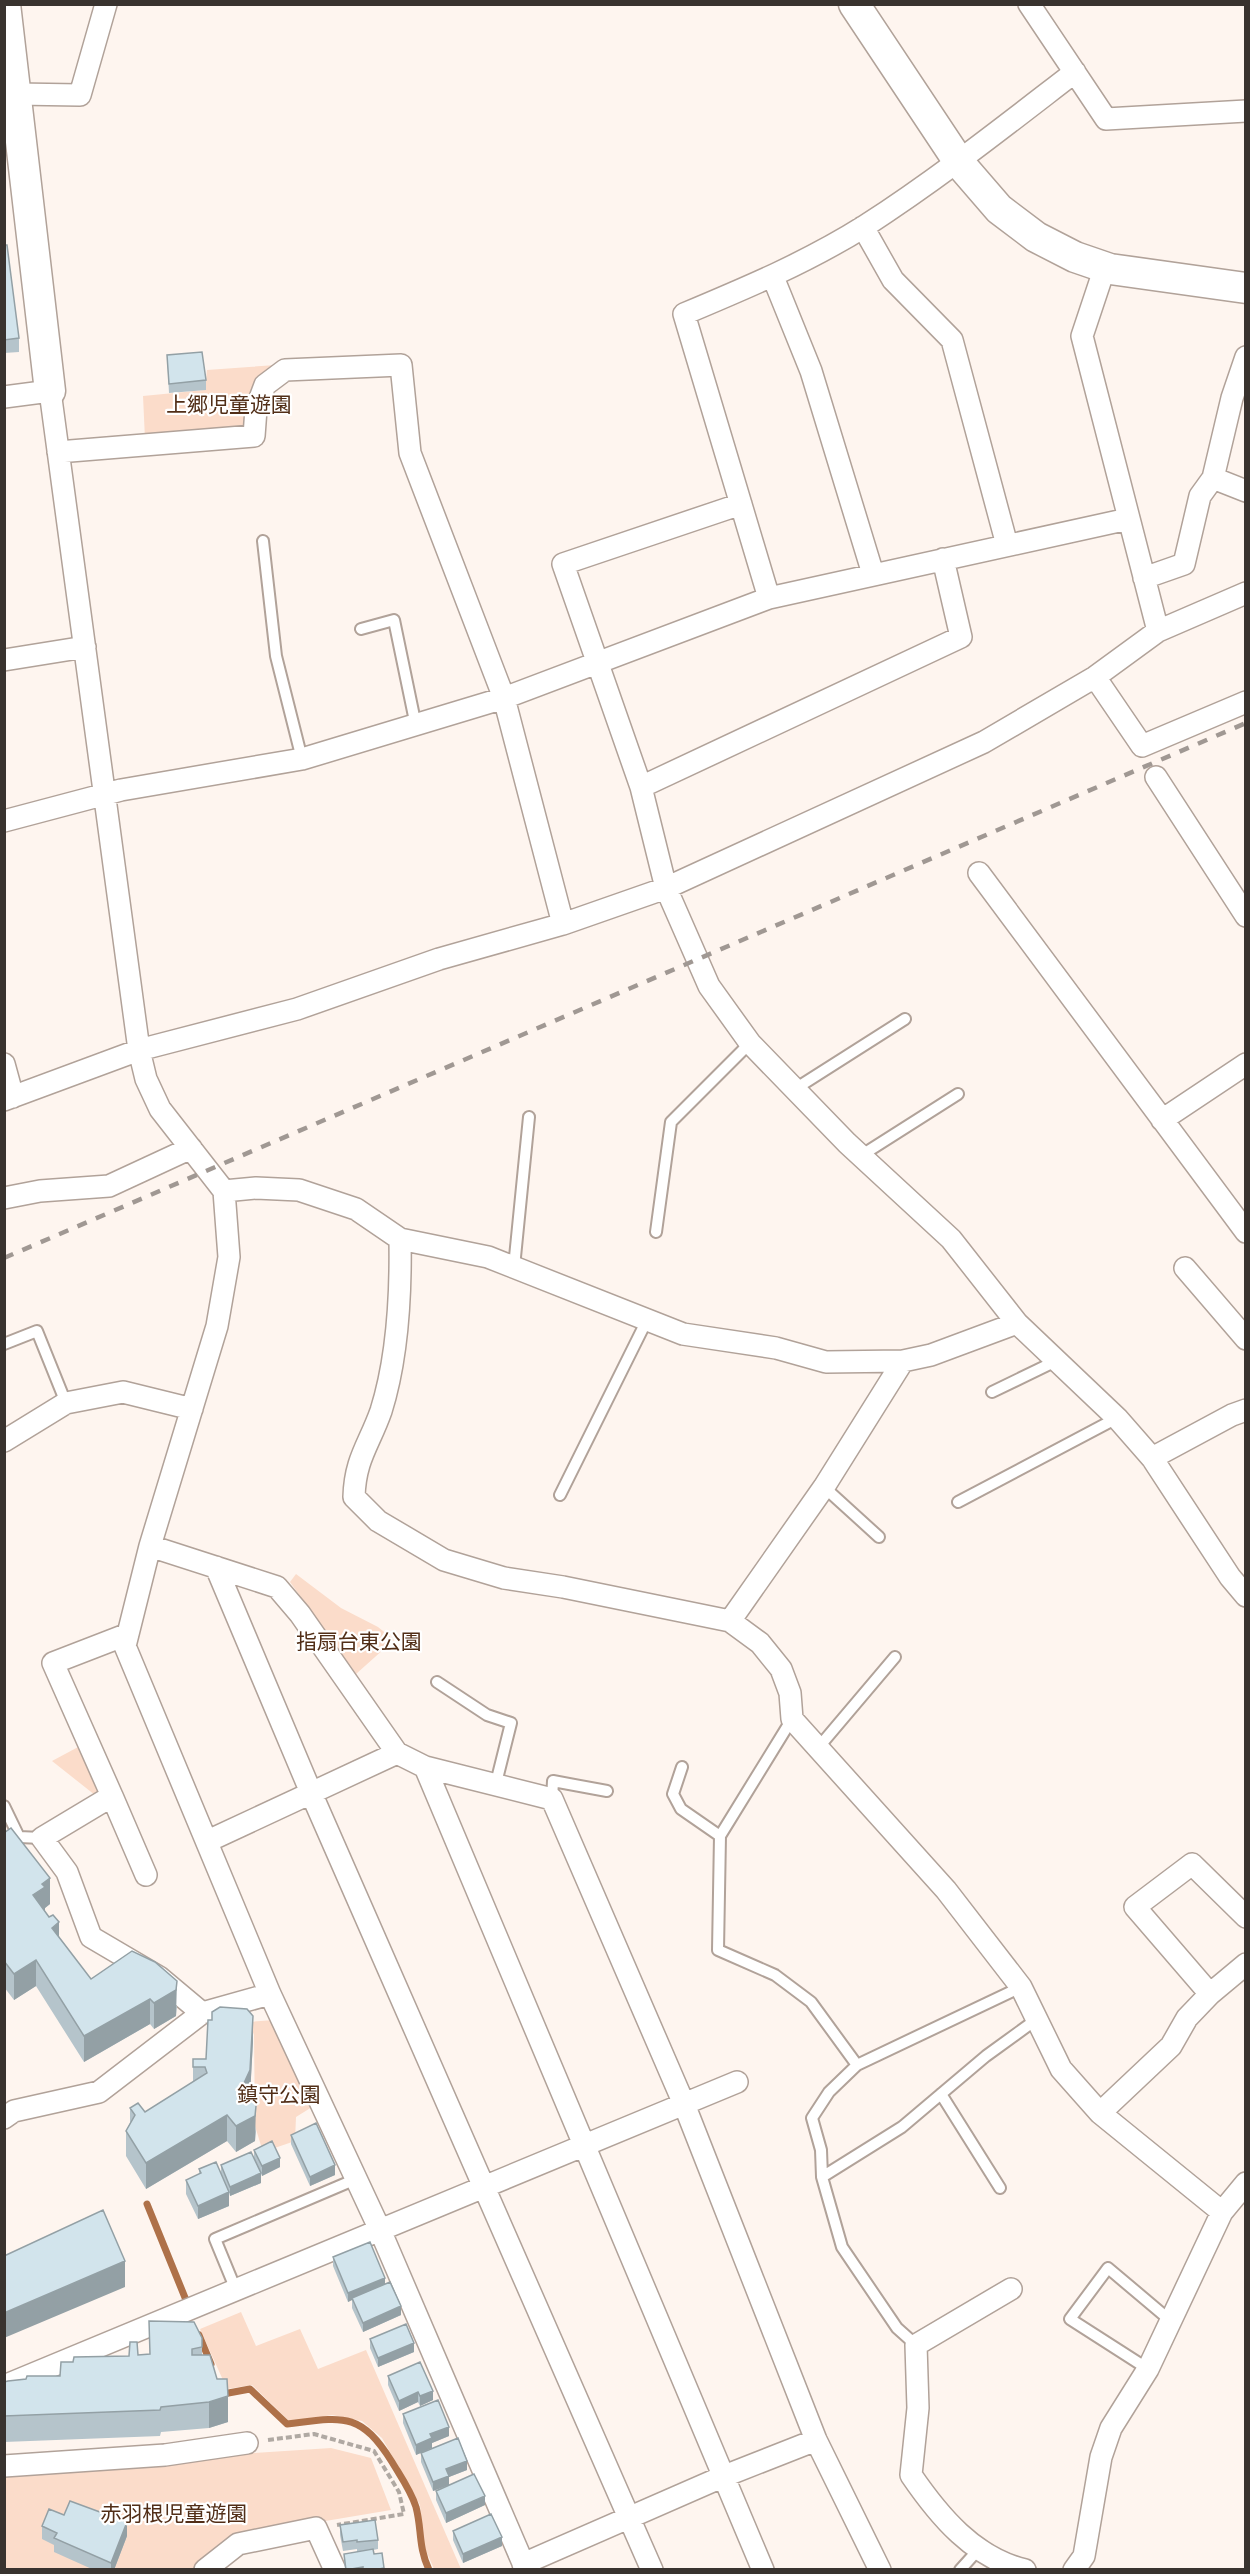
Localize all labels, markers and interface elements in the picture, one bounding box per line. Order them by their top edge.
park label: 上郷児童遊園 [166,392,292,418]
park label: 指扇台東公園 [296,1629,422,1655]
park label: 鎮守公園 [237,2082,321,2108]
park label: 赤羽根児童遊園 [101,2501,248,2527]

